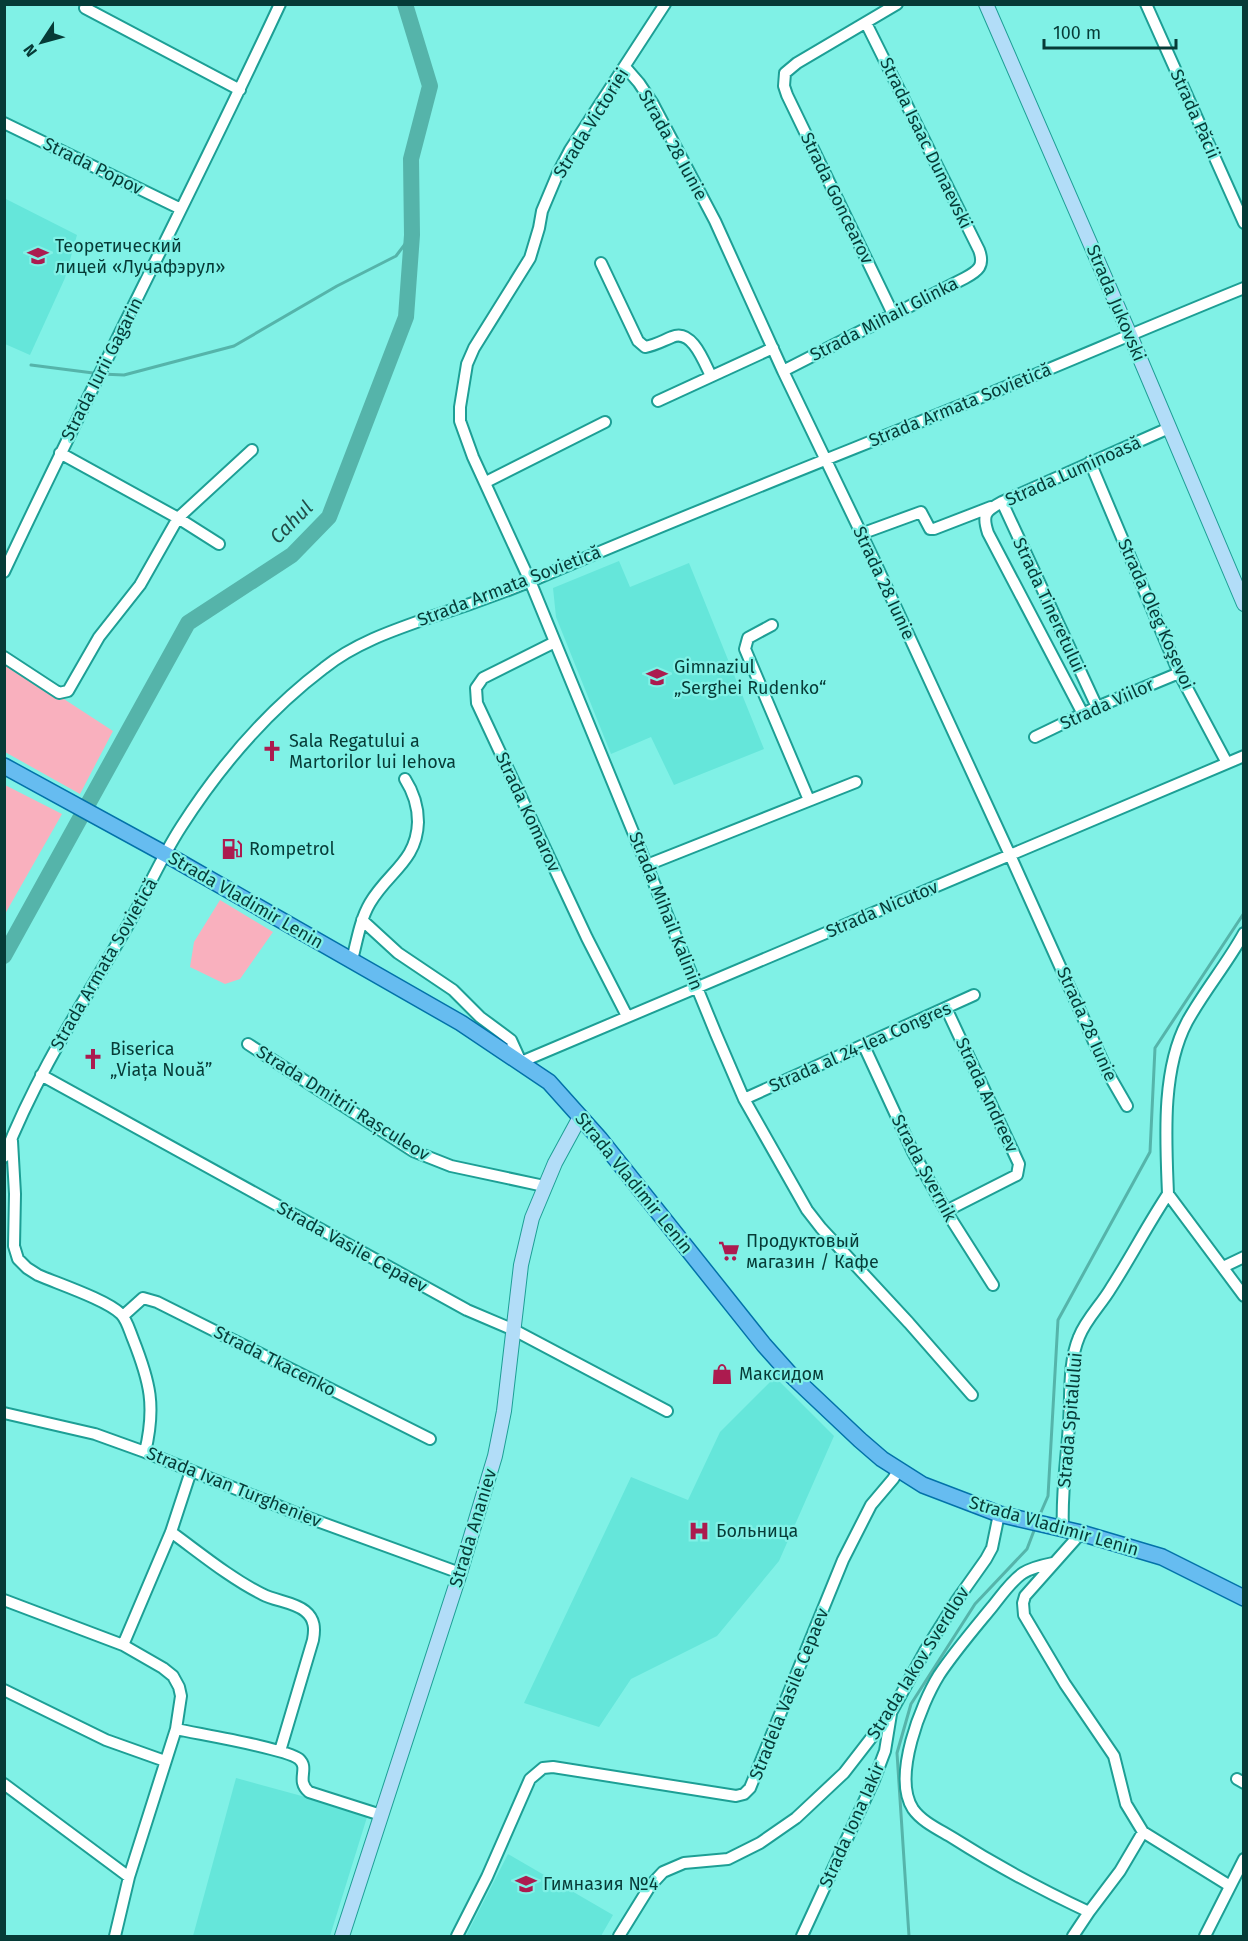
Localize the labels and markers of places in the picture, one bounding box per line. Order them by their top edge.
place label: Теоретический лицей «Лучафэрул» [55,235,225,278]
school or university icon: Теоретический лицей «Лучафэрул» [26,244,50,268]
place label: Gimnaziul „Serghei Rudenko“ [674,656,826,699]
school or university icon: Gimnaziul „Serghei Rudenko“ [645,665,669,689]
place label: Sala Regatului a Martorilor lui Iehova [289,730,456,773]
church icon: Sala Regatului a Martorilor lui Iehova [260,739,284,763]
fuel station icon: Rompetrol [220,837,244,861]
place label: Rompetrol [249,838,335,860]
place label: Biserica „Viața Nouă” [110,1038,212,1082]
church icon: Biserica „Viața Nouă” [81,1047,105,1071]
place label: Продуктовый магазин / Кафе [746,1230,879,1273]
supermarket icon: Продуктовый магазин / Кафе [717,1239,741,1263]
shop icon: Максидом [710,1362,734,1386]
place label: Максидом [739,1363,824,1385]
hospital icon: Больница [687,1519,711,1543]
place label: Больница [716,1520,798,1542]
school or university icon: Гимназия №4 [514,1872,538,1896]
place label: Гимназия №4 [543,1873,659,1895]

